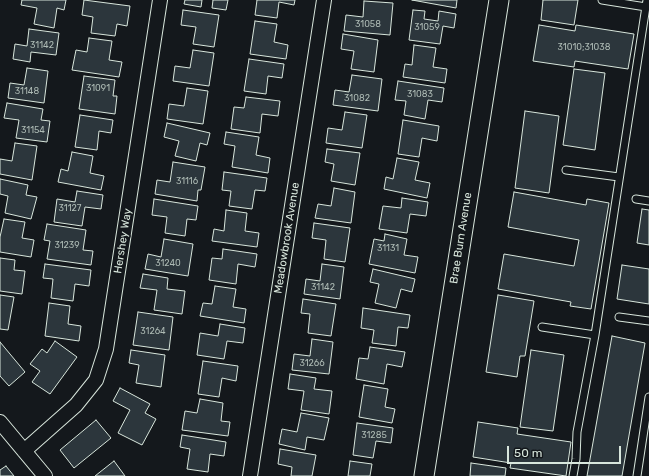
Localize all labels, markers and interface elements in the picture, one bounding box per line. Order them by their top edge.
house number: 31058 [355,19,381,29]
house number: 31059 [414,22,440,32]
house number: 31142 [30,40,54,50]
house number: 31010;31038 [558,42,610,52]
house number: 31091 [86,83,110,93]
house number: 31148 [15,86,39,96]
house number: 31083 [407,89,433,99]
house number: 31082 [344,93,370,103]
house number: 31154 [21,125,45,135]
house number: 31116 [176,176,198,186]
street label: Meadowbrook Avenue [272,181,302,295]
street label: Brae Burn Avenue [447,191,475,285]
house number: 31127 [59,203,81,213]
street label: Hershey Way [111,207,135,275]
house number: 31239 [54,240,80,250]
house number: 31131 [377,243,399,253]
house number: 31240 [155,258,181,268]
house number: 31142 [311,282,335,292]
house number: 31264 [140,326,166,336]
house number: 31266 [299,358,325,368]
house number: 31285 [361,430,387,440]
scale bar [509,438,623,464]
text: 50 m [514,446,542,460]

